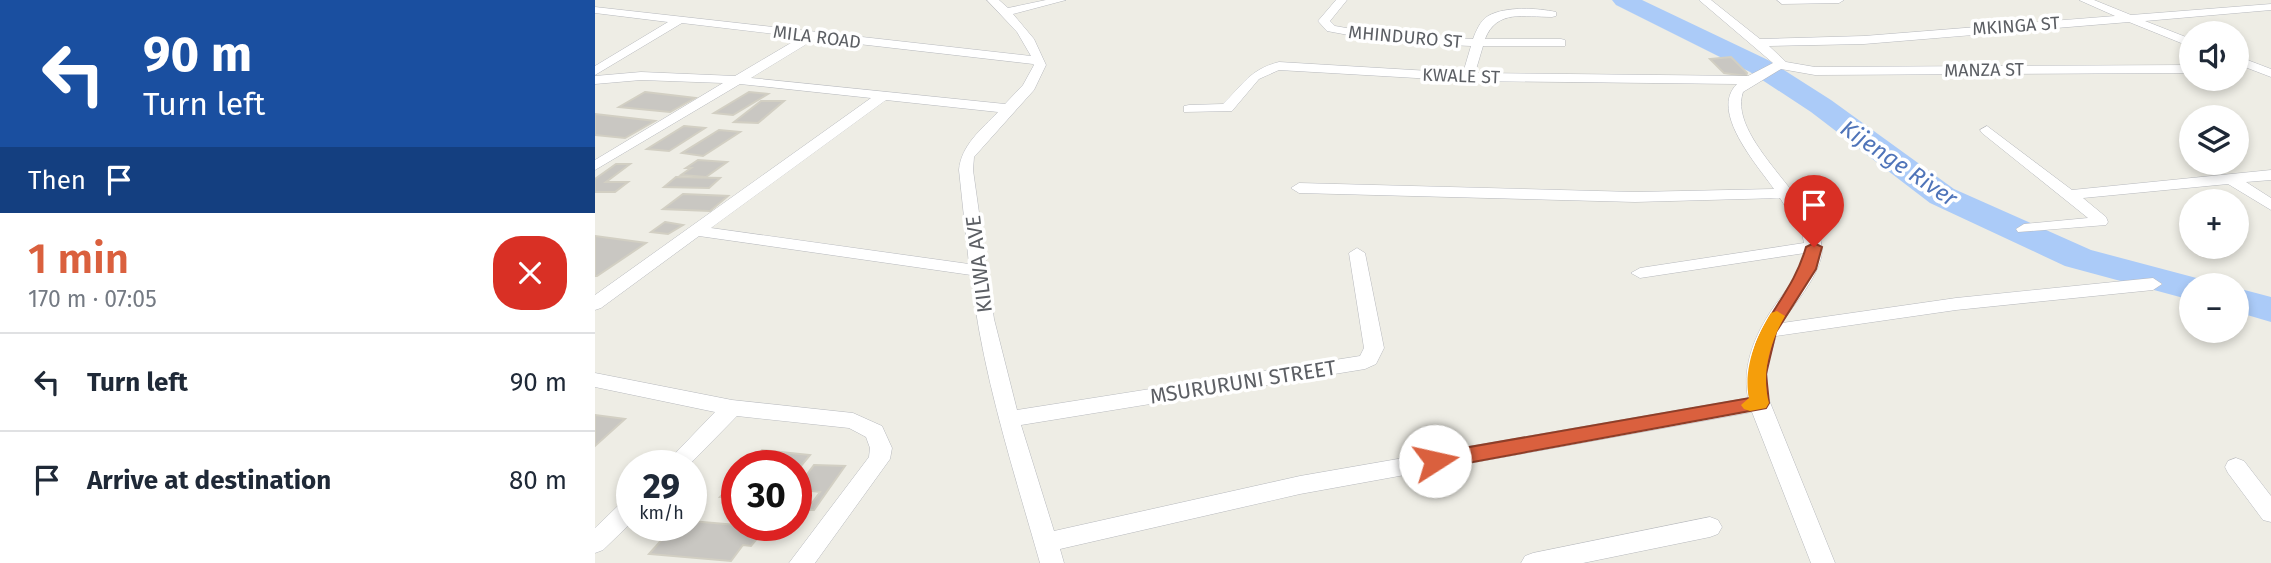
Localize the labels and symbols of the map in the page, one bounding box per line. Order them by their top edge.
street label: MKINGA ST [1972,12,2061,40]
street label: MILA ROAD [772,21,862,53]
street label: MHINDURO ST [1347,21,1463,53]
street label: MANZA ST [1944,58,2025,82]
street label: KWALE ST [1422,64,1501,88]
water label: Kijenge River [1835,114,1964,213]
pin [1784,175,1844,247]
street label: KILWA AVE [960,214,998,314]
street label: MSURURUNI STREET [1148,354,1338,410]
position arrow [1398,424,1472,498]
speed limit sign: 30 [721,450,812,541]

